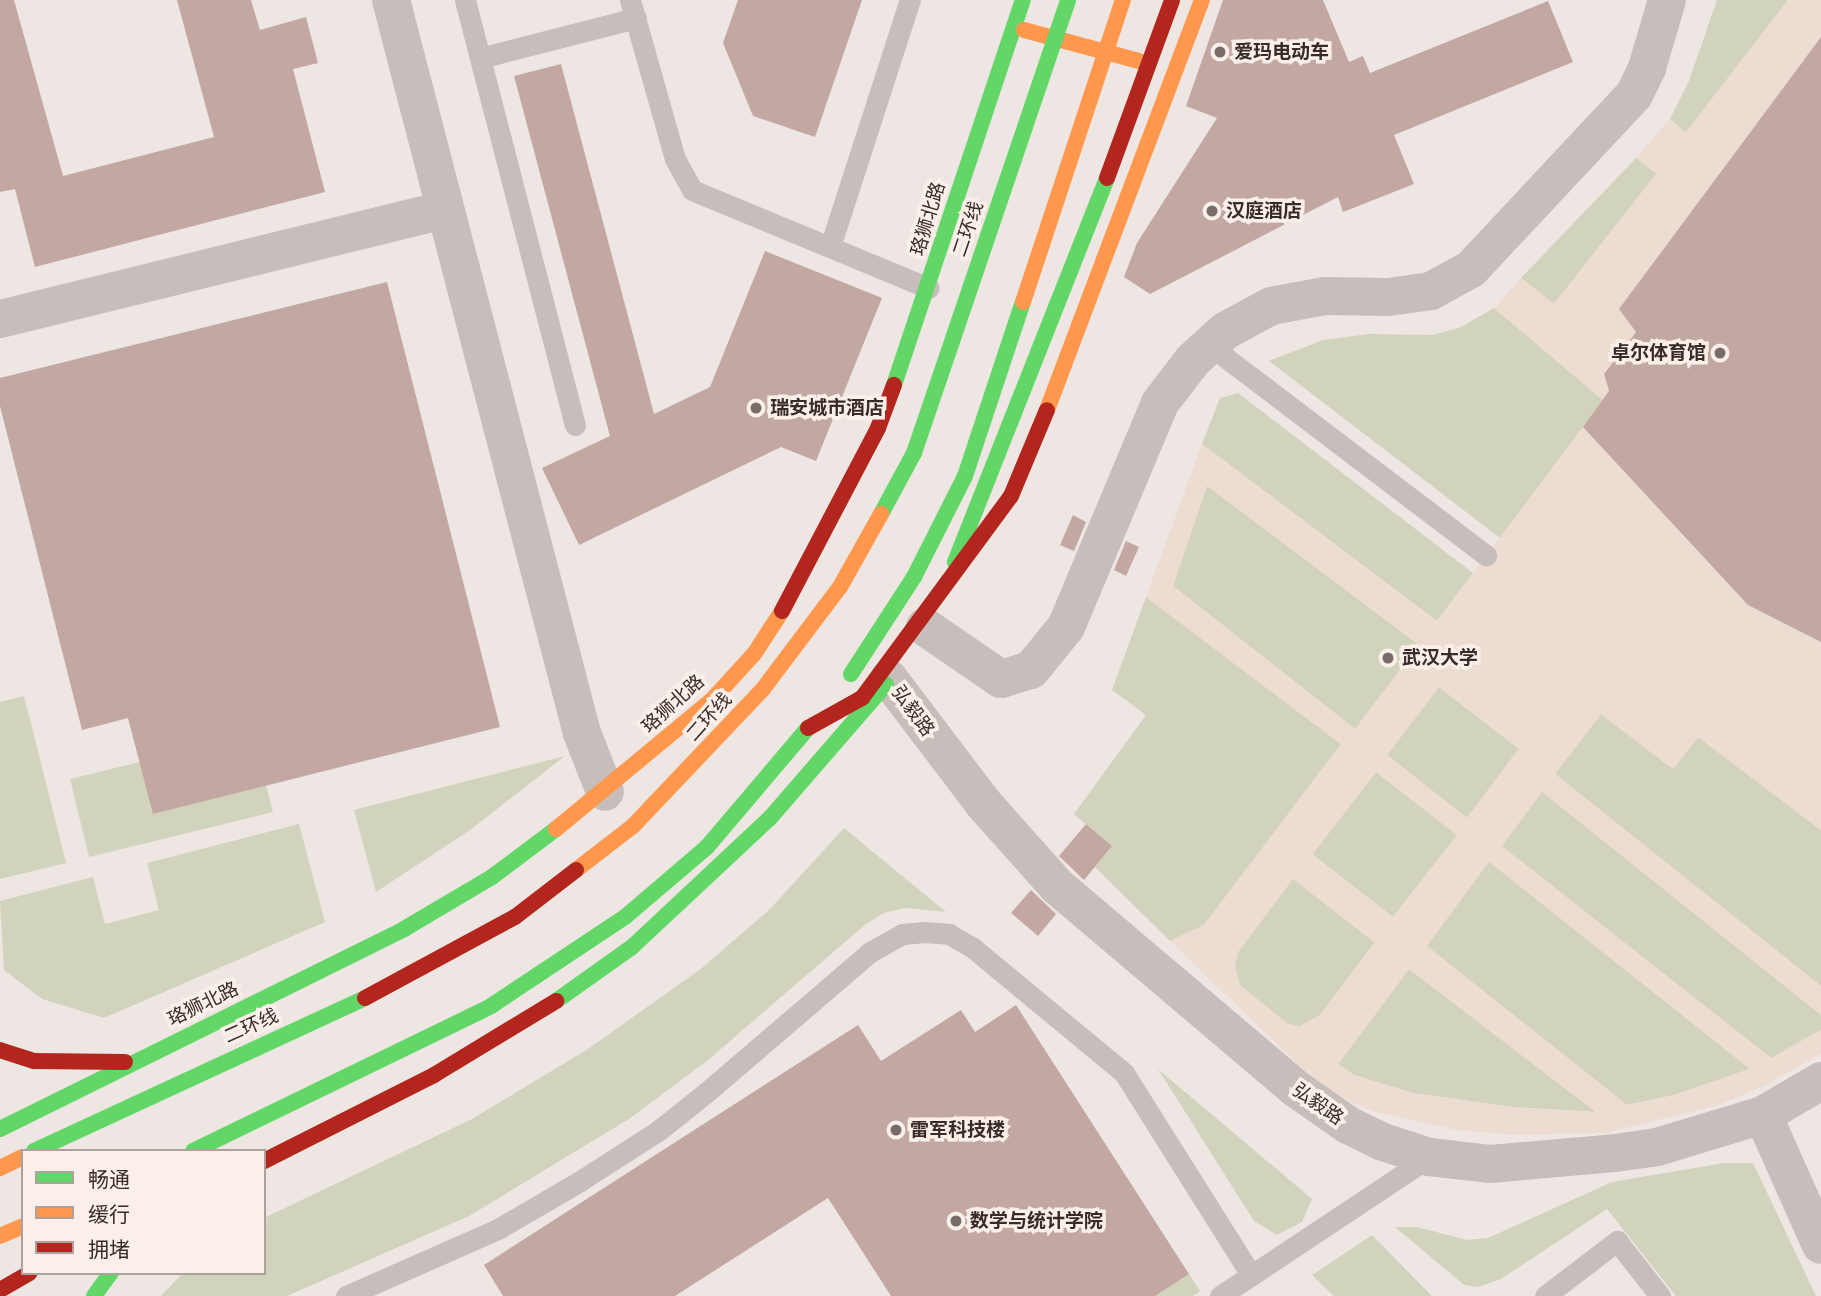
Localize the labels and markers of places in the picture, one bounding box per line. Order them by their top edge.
place label: 爱玛电动车 [1234,41,1329,63]
marker: 爱玛电动车 [1212,44,1228,60]
place label: 汉庭酒店 [1226,200,1302,222]
marker: 汉庭酒店 [1204,203,1220,219]
place label: 卓尔体育馆 [1611,342,1706,364]
marker: 卓尔体育馆 [1712,345,1728,361]
place label: 瑞安城市酒店 [770,397,884,419]
marker: 瑞安城市酒店 [748,400,764,416]
place label: 武汉大学 [1402,647,1478,669]
marker: 武汉大学 [1380,650,1396,666]
place label: 雷军科技楼 [910,1119,1005,1141]
marker: 雷军科技楼 [888,1122,904,1138]
place label: 数学与统计学院 [970,1210,1103,1232]
marker: 数学与统计学院 [948,1213,964,1229]

